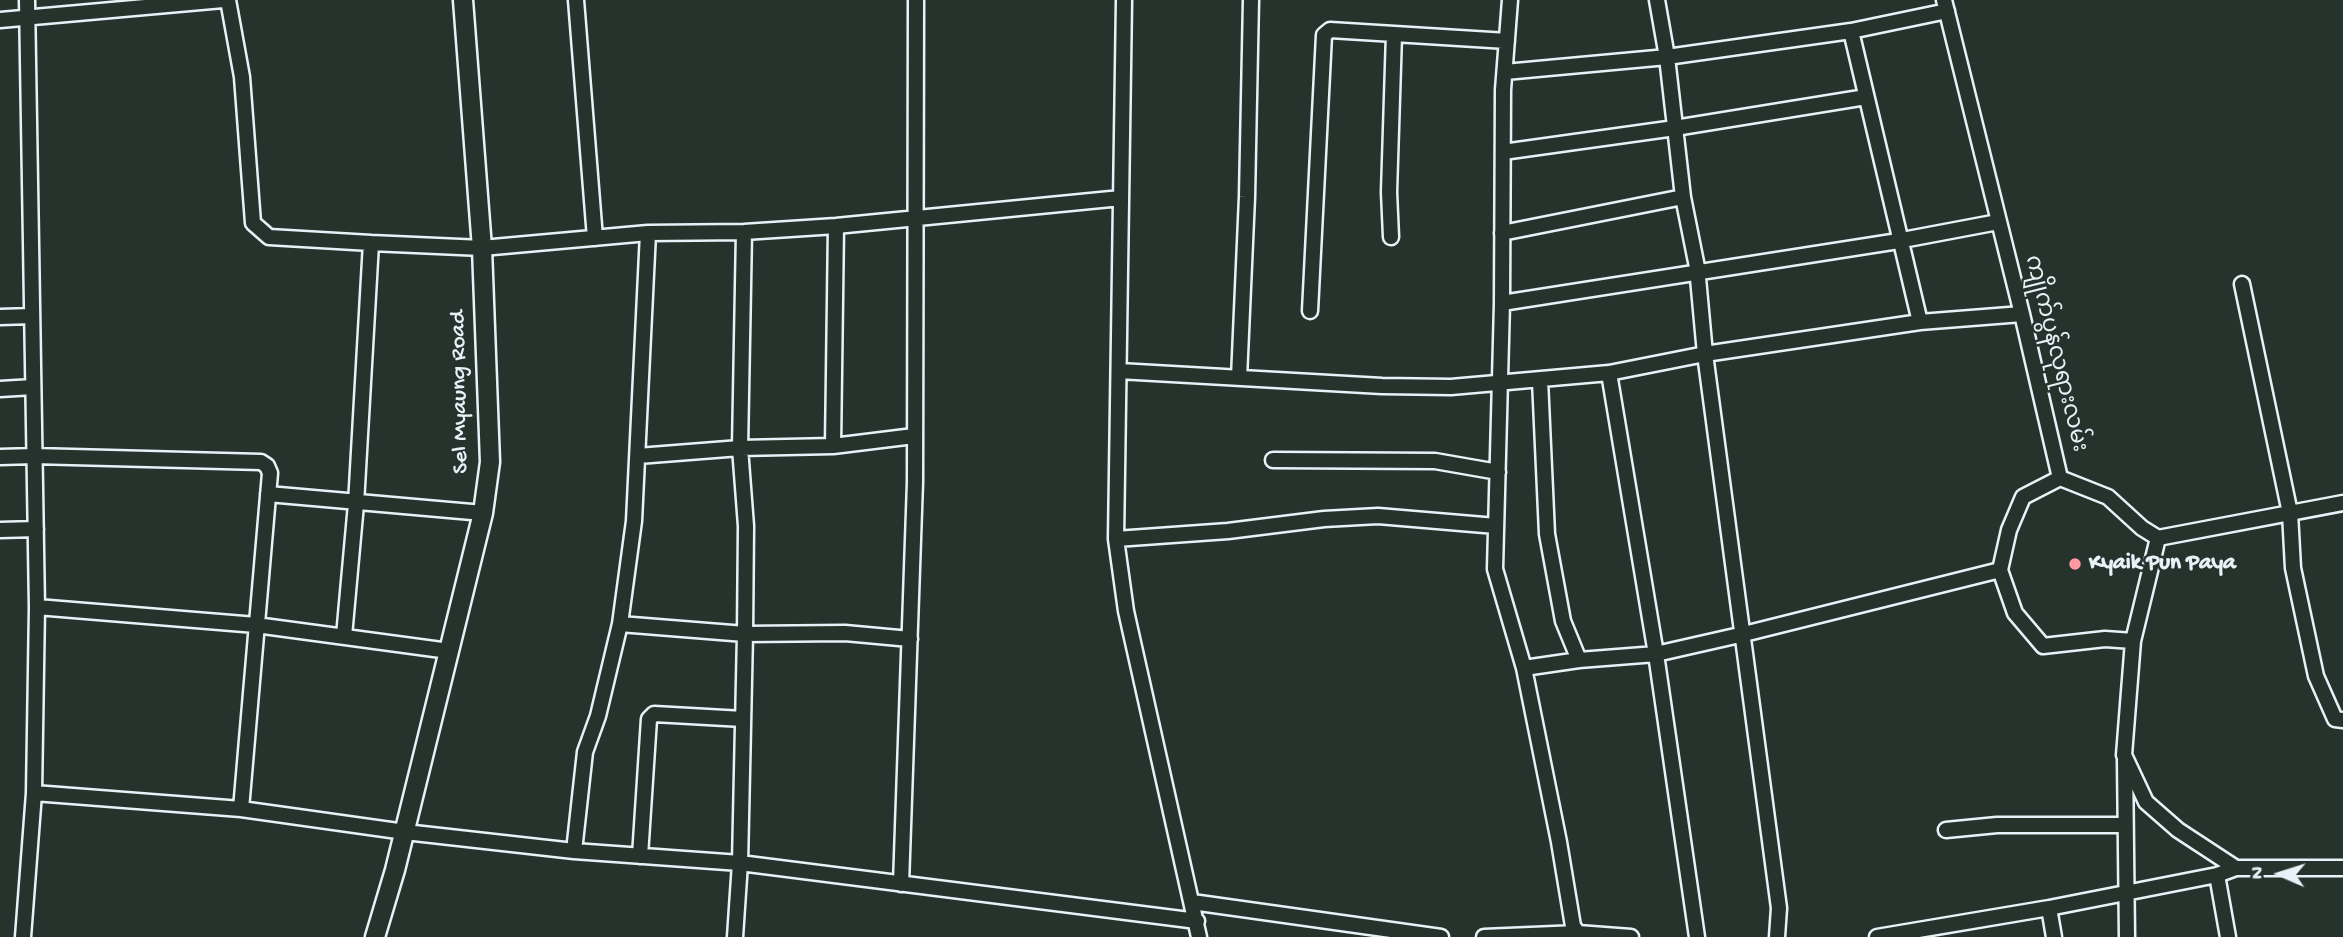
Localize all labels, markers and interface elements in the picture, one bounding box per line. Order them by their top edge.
street label: ကျိုက်ပွန်လုရားလမ်း [2016,253,2092,455]
street label: Sel Myaung Road [446,310,476,474]
place label: Kyaik Pun Paya [2089,550,2236,578]
marker: Kyaik Pun Paya [2067,556,2083,572]
north arrow [2245,839,2315,909]
text: N [2247,866,2270,880]

